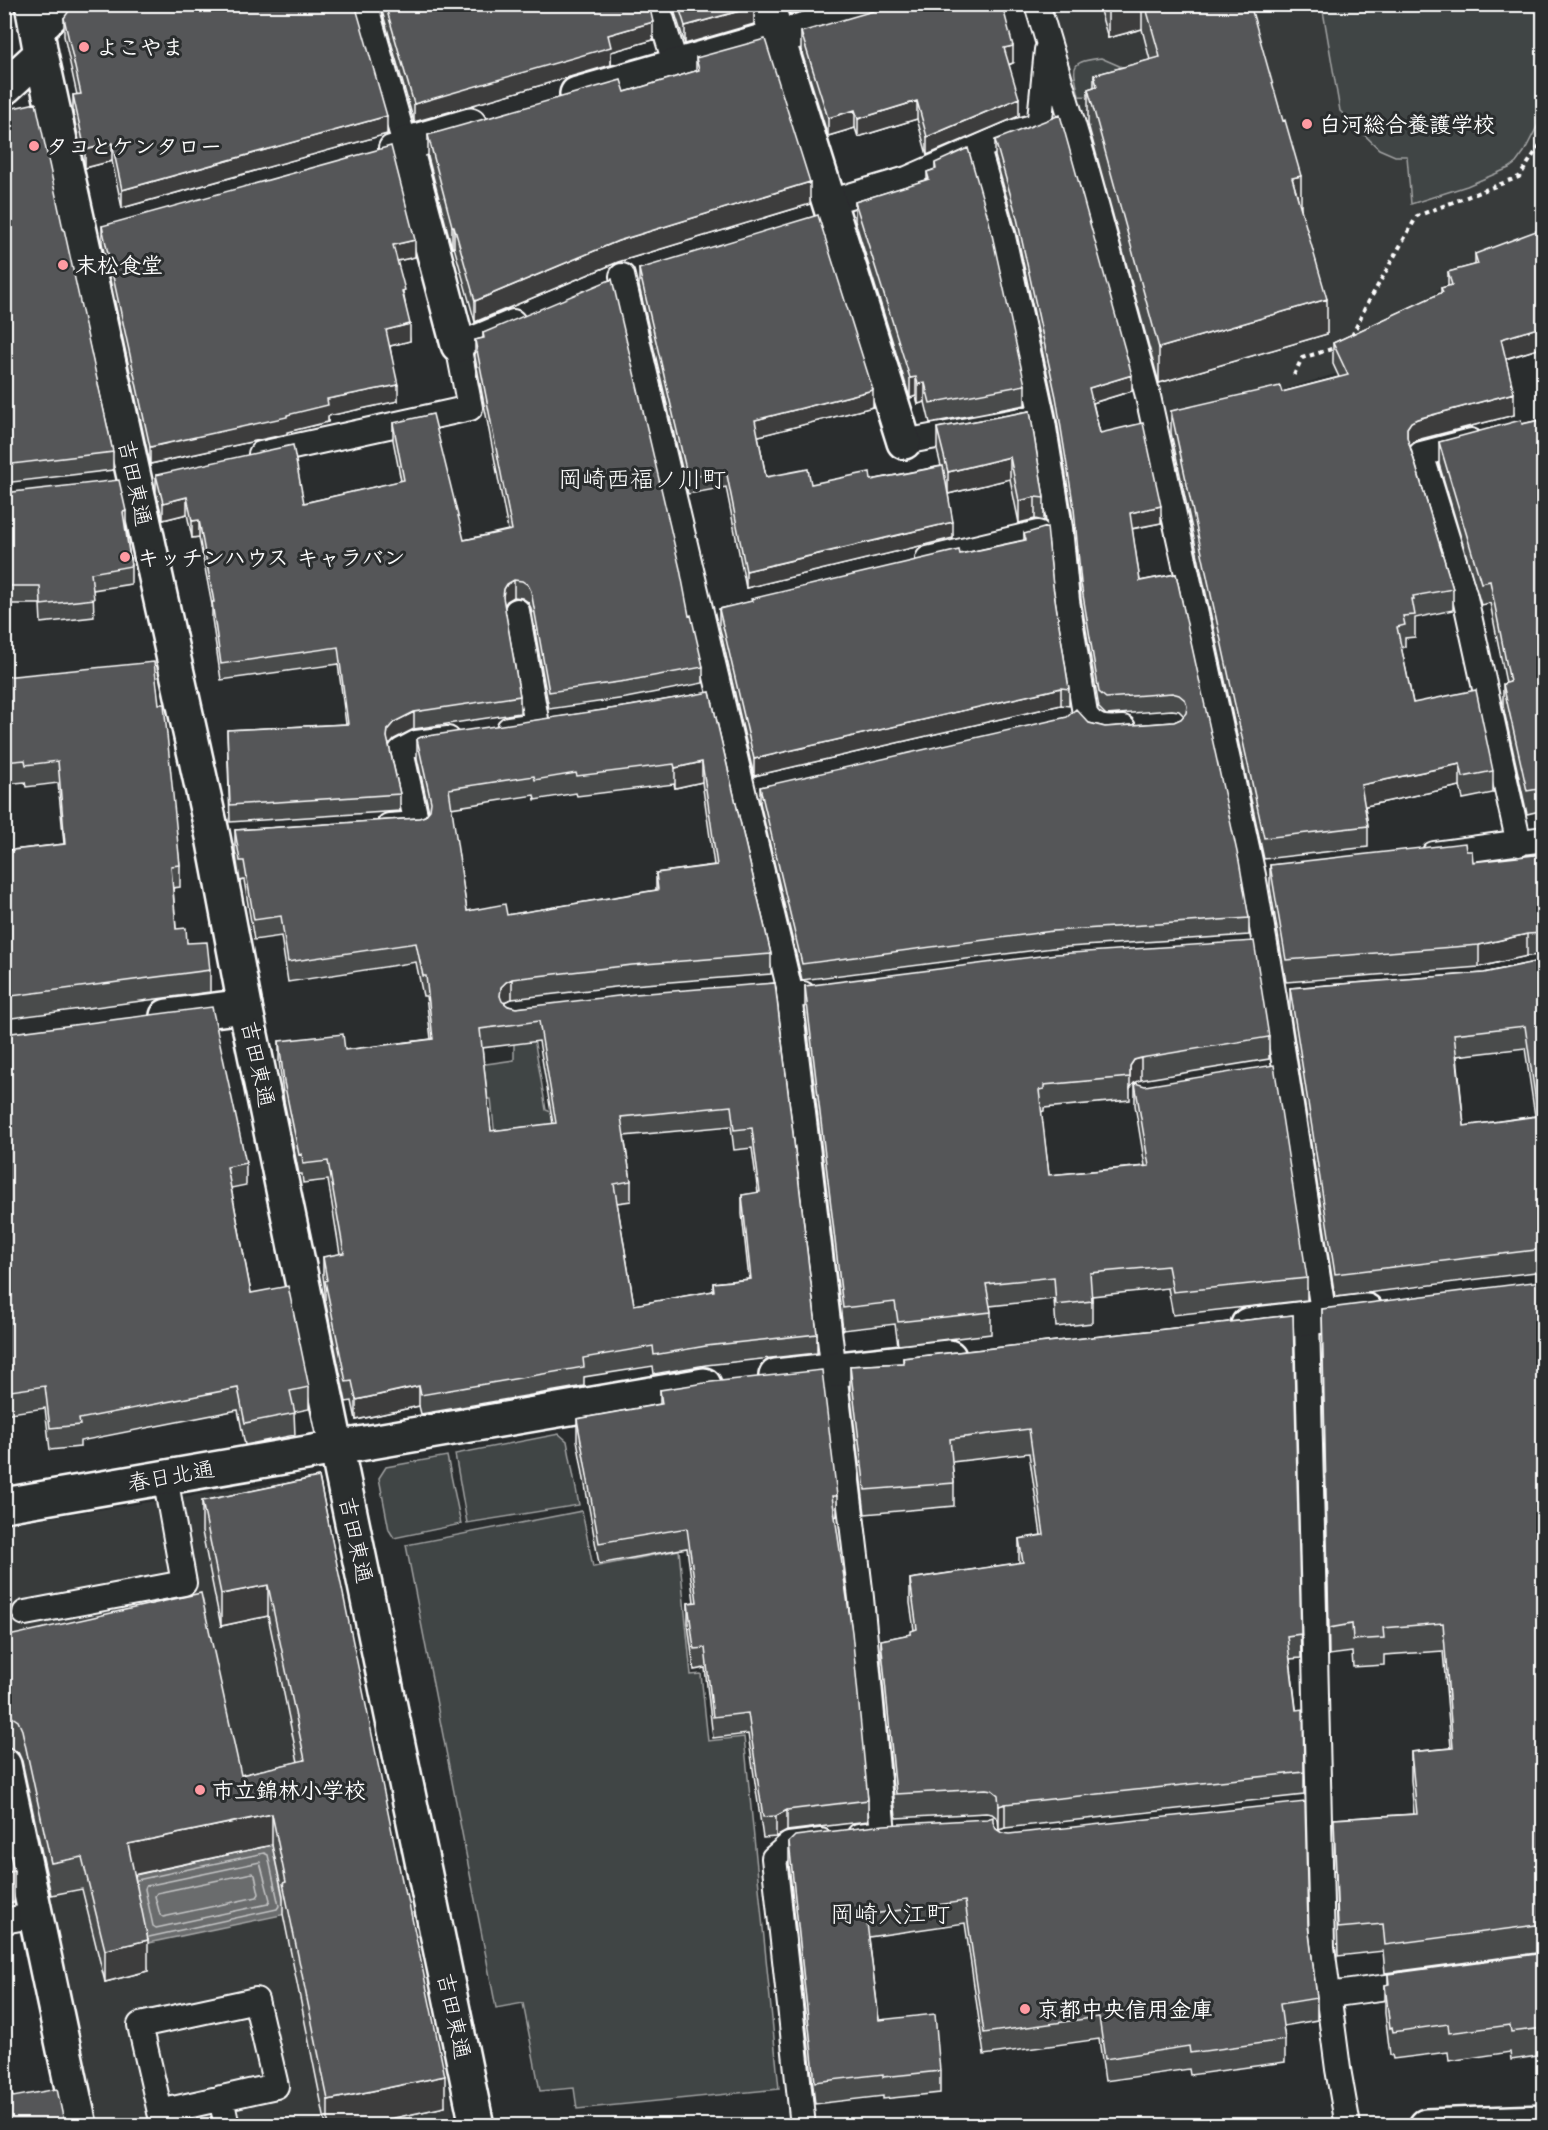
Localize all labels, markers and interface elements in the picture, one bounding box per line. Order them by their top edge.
place label: よこやま [96,33,184,62]
marker: よこやま [77,40,91,54]
place label: 白河総合養護学校 [1319,110,1495,139]
marker: 白河総合養護学校 [1300,117,1314,131]
place label: タコとケンタロー [46,132,222,161]
marker: タコとケンタロー [27,139,41,153]
place label: 末松食堂 [75,251,163,280]
marker: 末松食堂 [56,258,70,272]
street label: 吉田東通 [112,437,158,529]
district label: 岡崎西福ノ川町 [558,463,726,495]
place label: キッチンハウス キャラバン [137,543,406,572]
marker: キッチンハウス キャラバン [118,550,132,564]
street label: 吉田東通 [235,1018,281,1110]
street label: 春日北通 [125,1454,217,1498]
street label: 吉田東通 [333,1494,379,1586]
place label: 市立錦林小学校 [212,1776,366,1805]
marker: 市立錦林小学校 [193,1783,207,1797]
district label: 岡崎入江町 [830,1898,950,1930]
street label: 吉田東通 [431,1970,477,2062]
place label: 京都中央信用金庫 [1037,1995,1213,2024]
marker: 京都中央信用金庫 [1018,2002,1032,2016]

